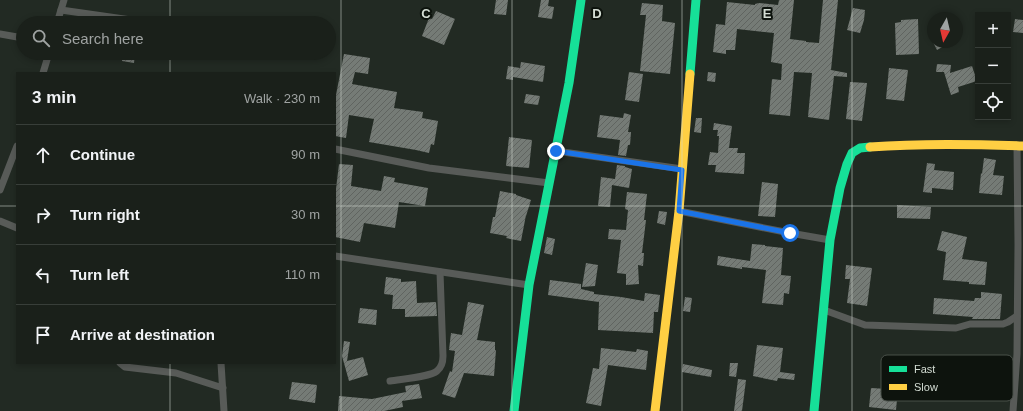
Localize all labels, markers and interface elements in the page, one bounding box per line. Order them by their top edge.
text: C [421,6,431,21]
text: D [592,6,602,21]
text: E [763,6,772,21]
north arrow [927,12,963,48]
map controls [975,12,1011,120]
button: + [975,12,1011,48]
search box [16,16,336,60]
icon: search [30,27,52,49]
text: Search here [62,30,144,47]
button: − [975,48,1011,84]
button: locate [975,84,1011,120]
text: 3 min [32,88,76,107]
text: Walk · 230 m [244,91,320,106]
route end [547,142,565,160]
icon: ahead [32,144,54,166]
text: Continue [70,146,135,163]
text: 90 m [291,147,320,162]
icon: right [32,204,54,226]
text: Turn right [70,206,140,223]
text: 30 m [291,207,320,222]
route start [781,224,799,242]
icon: left [32,264,54,286]
text: Turn left [70,266,129,283]
text: 110 m [285,267,320,282]
icon: arrive [32,324,54,346]
text: Arrive at destination [70,326,215,343]
legend [881,355,1013,401]
text: Fast [914,363,935,375]
text: Slow [914,381,938,393]

